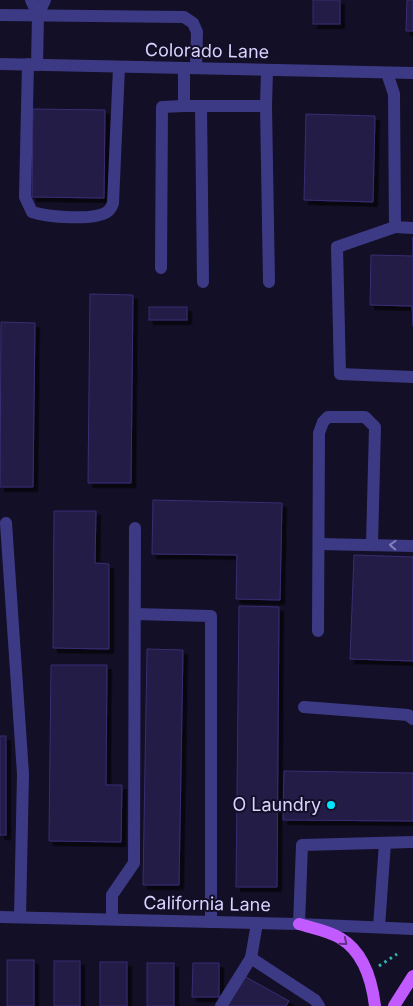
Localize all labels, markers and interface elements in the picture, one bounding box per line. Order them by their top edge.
street label: Colorado Lane [145,39,269,62]
one-way arrow [388,540,396,550]
place label: O Laundry [232,794,321,815]
marker: O Laundry [325,799,337,811]
street label: California Lane [143,892,271,915]
one-way arrow [338,937,347,946]

